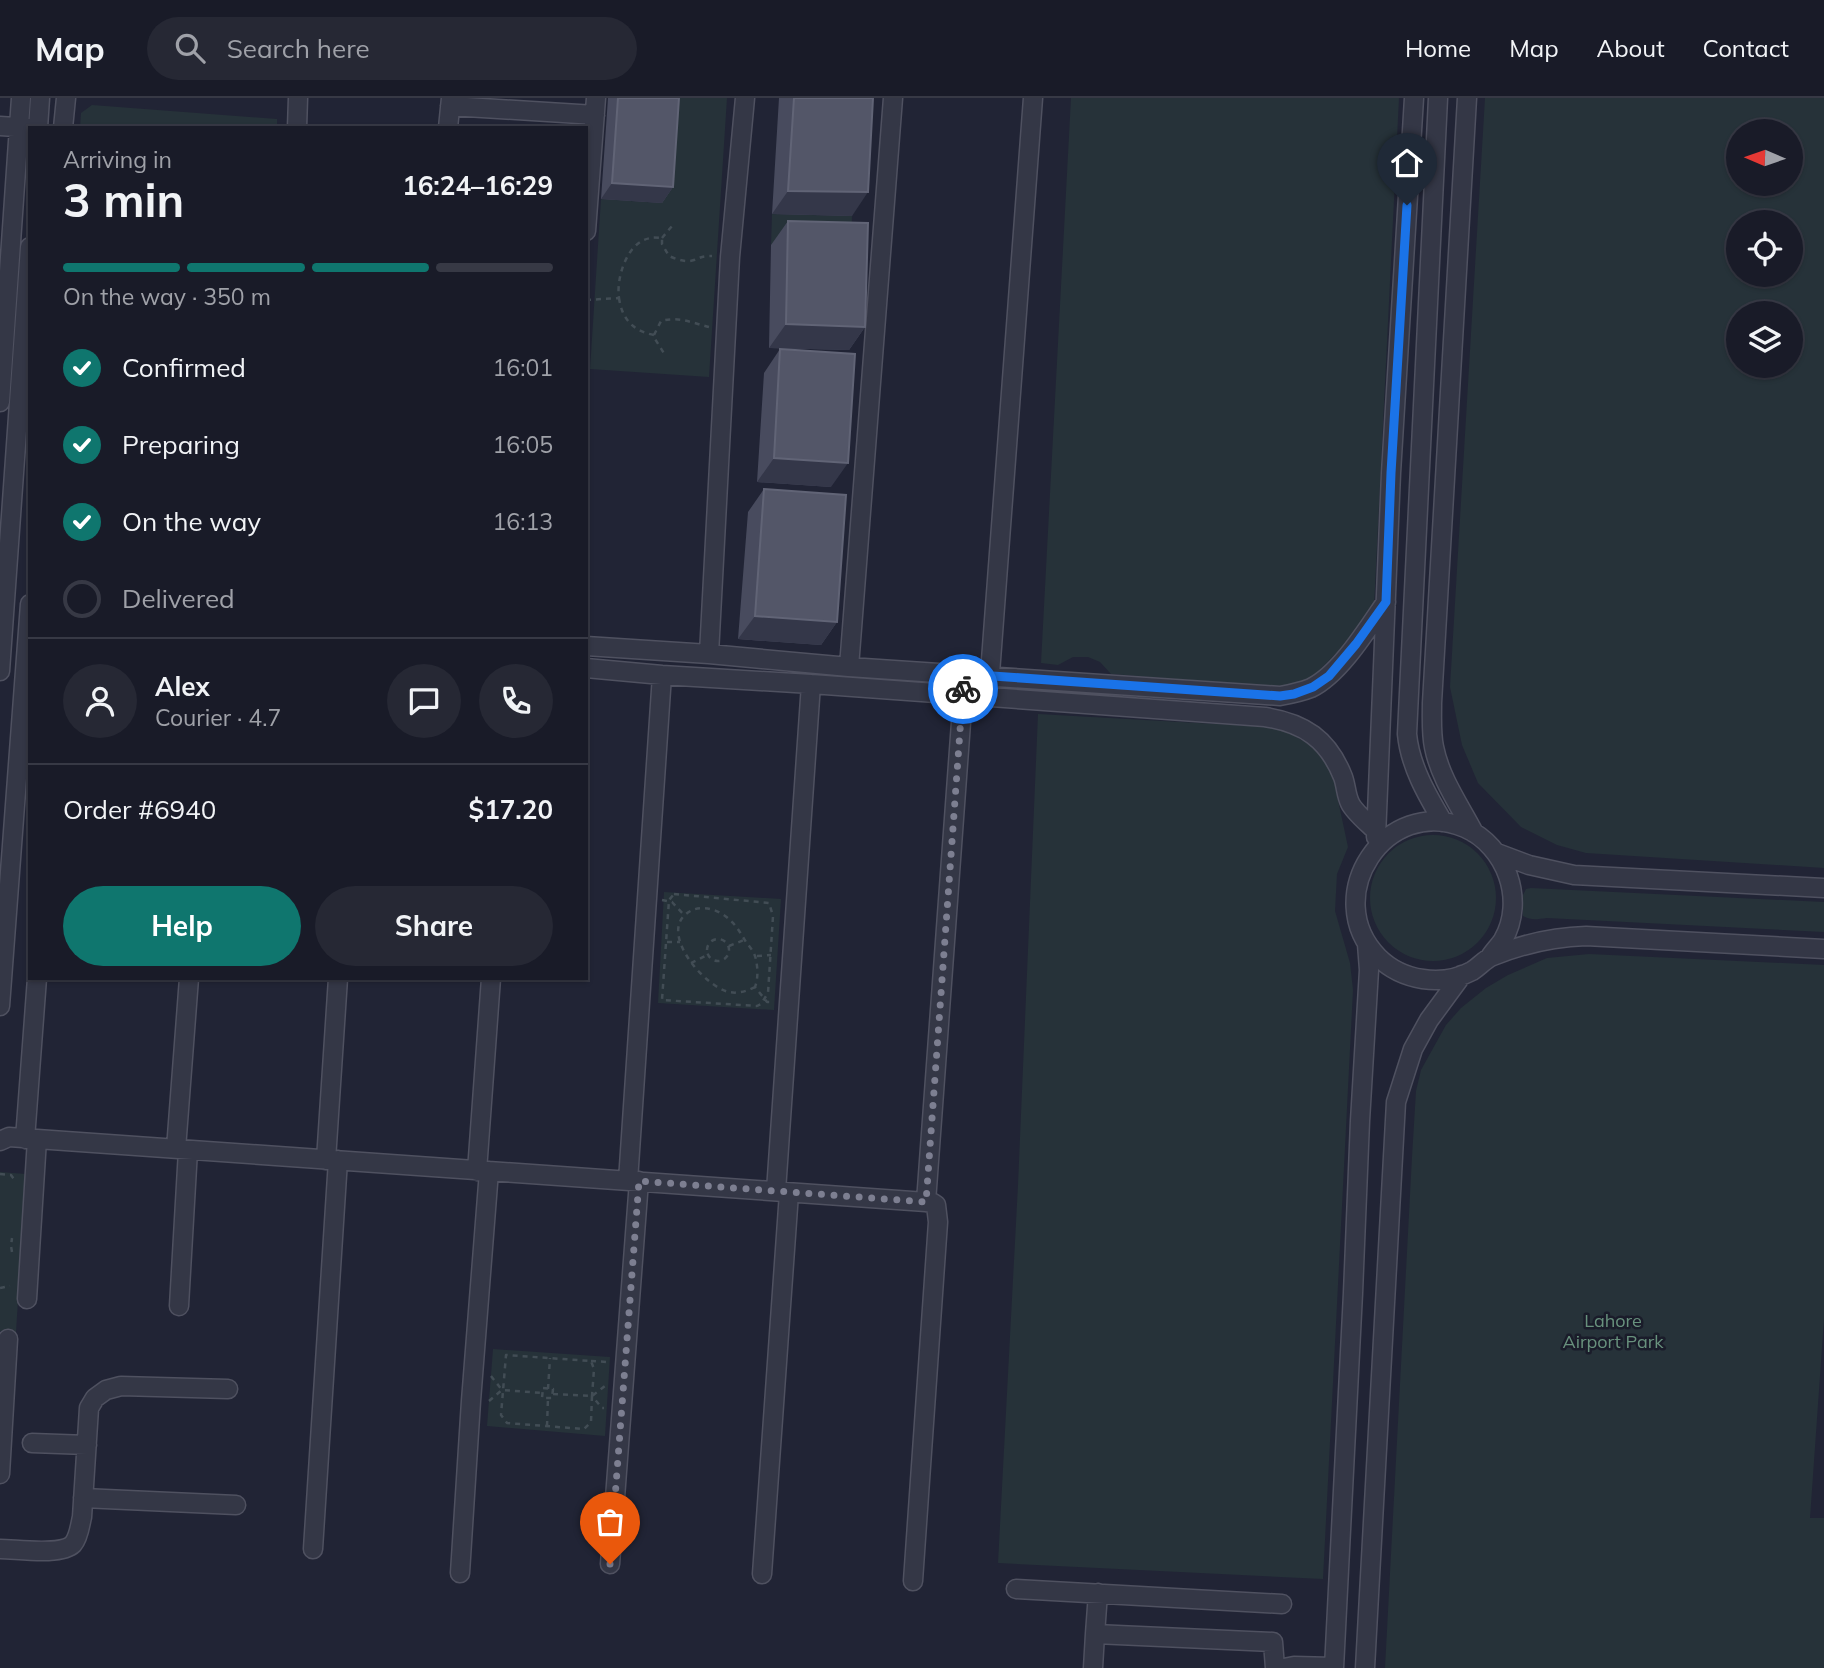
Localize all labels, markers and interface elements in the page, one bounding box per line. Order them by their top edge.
search box [147,17,637,80]
text: Map [35,28,105,69]
icon: search [171,29,209,67]
text: Search here [227,32,370,65]
text: Home [1405,33,1471,63]
text: Map [1509,33,1559,63]
text: About [1597,33,1665,63]
text: Contact [1703,33,1789,63]
north arrow [1726,119,1802,196]
map controls [1726,119,1803,378]
pin [1377,133,1437,205]
icon: home [1388,144,1426,182]
text: Arriving in [63,145,172,174]
text: 16:24–16:29 [402,169,553,202]
text: 3 min [63,171,184,229]
button: locate [1726,210,1803,287]
text: On the way · 350 m [63,282,271,311]
button: layers [1726,301,1803,378]
icon: check [63,349,101,387]
text: Confirmed [122,351,246,384]
text: 16:01 [493,353,553,382]
icon: check [63,426,101,464]
text: Preparing [122,428,240,461]
text: 16:05 [493,430,553,459]
icon: check [63,503,101,541]
text: On the way [122,505,261,538]
text: 16:13 [493,507,553,536]
text: Delivered [122,582,235,615]
courier [928,654,998,724]
button: person [63,664,137,738]
button: chat [387,664,461,738]
button: phone [479,664,553,738]
text: Alex [155,670,210,703]
icon: bike [944,670,982,708]
text: Courier · 4.7 [155,703,281,732]
text: Order #6940 [63,793,216,826]
text: $17.20 [469,793,553,826]
button: Help [63,886,301,966]
button: Share [315,886,553,966]
park label: Lahore Airport Park [1562,1309,1664,1353]
pin [580,1492,640,1564]
icon: bag [591,1503,629,1541]

